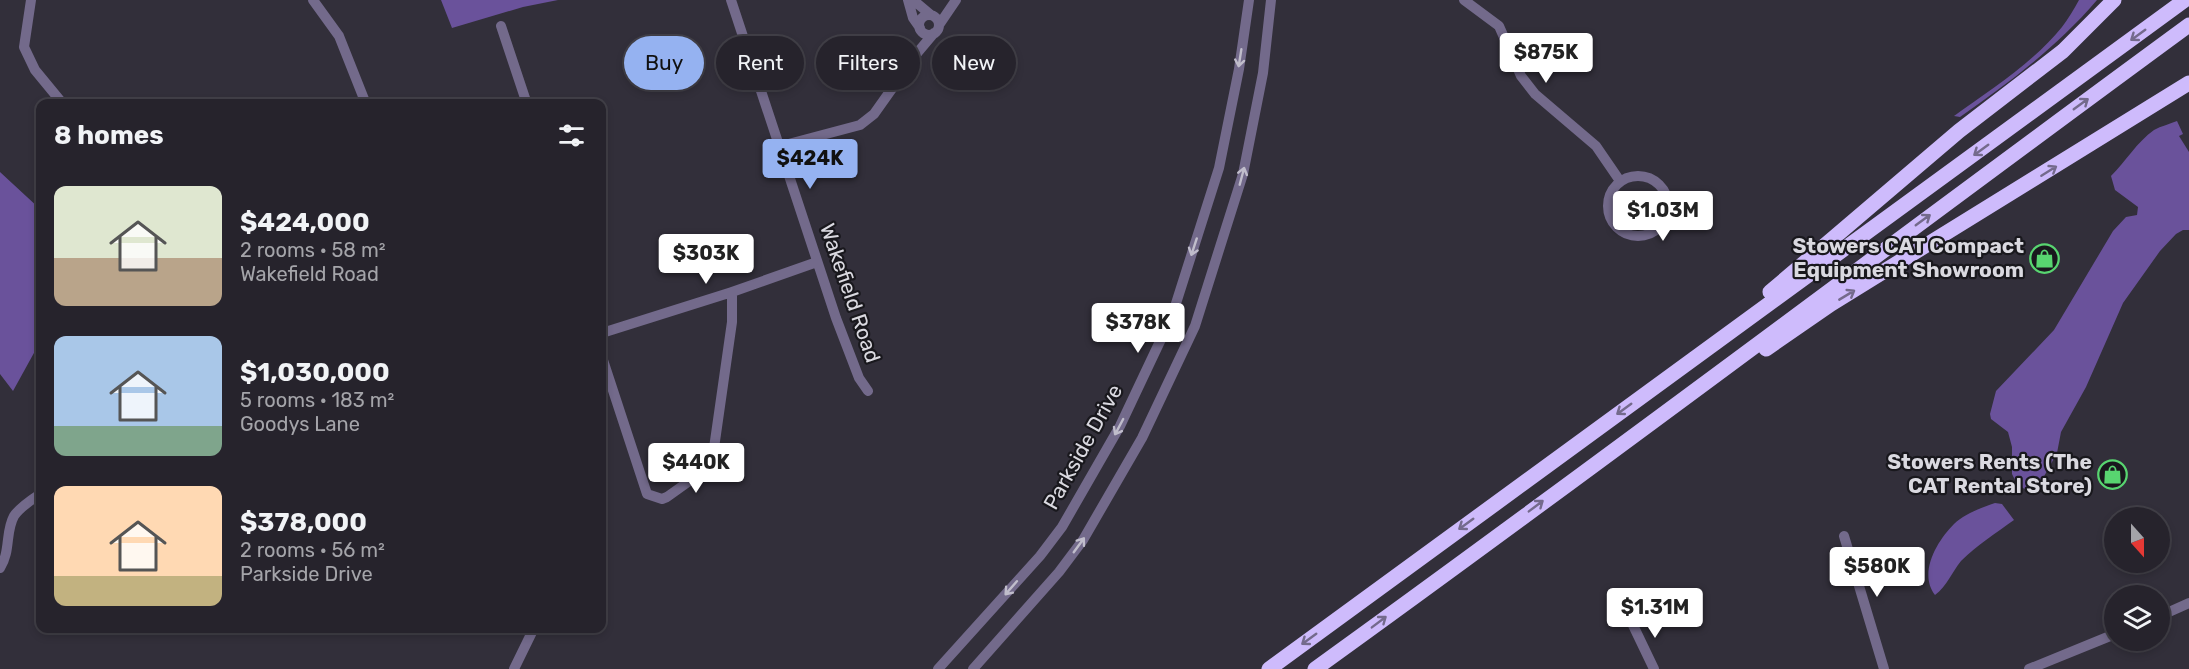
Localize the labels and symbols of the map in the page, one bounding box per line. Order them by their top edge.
one-way arrow [2131,28,2147,41]
pin: $875K [1504,33,1588,84]
one-way arrow [1235,47,1246,67]
one-way arrow [2072,98,2088,111]
pin: $424K [768,139,852,190]
one-way arrow [1973,144,1989,156]
one-way arrow [2040,164,2057,176]
one-way arrow [1237,167,1248,186]
pin: $1.03M [1614,191,1712,242]
one-way arrow [1915,213,1931,226]
street label: Wakefield Road [815,220,886,366]
place label: Stowers CAT Compact Equipment Showroom [1792,233,2024,282]
pin: $303K [664,234,748,285]
one-way arrow [1187,237,1198,256]
shop icon: Stowers CAT Compact Equipment Showroom [2029,242,2061,274]
one-way arrow [1838,288,1855,300]
pin: $378K [1096,303,1180,354]
street label: Parkside Drive [1038,380,1127,514]
one-way arrow [1616,403,1632,415]
one-way arrow [1113,417,1124,435]
pin: $440K [654,443,738,494]
place label: Stowers Rents (The CAT Rental Store) [1887,449,2092,498]
shop icon: Stowers Rents (The CAT Rental Store) [2097,458,2129,490]
one-way arrow [1527,500,1543,513]
north arrow [2104,507,2170,573]
one-way arrow [1459,518,1475,531]
one-way arrow [1073,537,1085,553]
pin: $580K [1835,547,1919,598]
one-way arrow [1004,580,1018,595]
pin: $1.31M [1606,588,1704,639]
one-way arrow [1371,616,1387,629]
one-way arrow [1302,633,1318,646]

